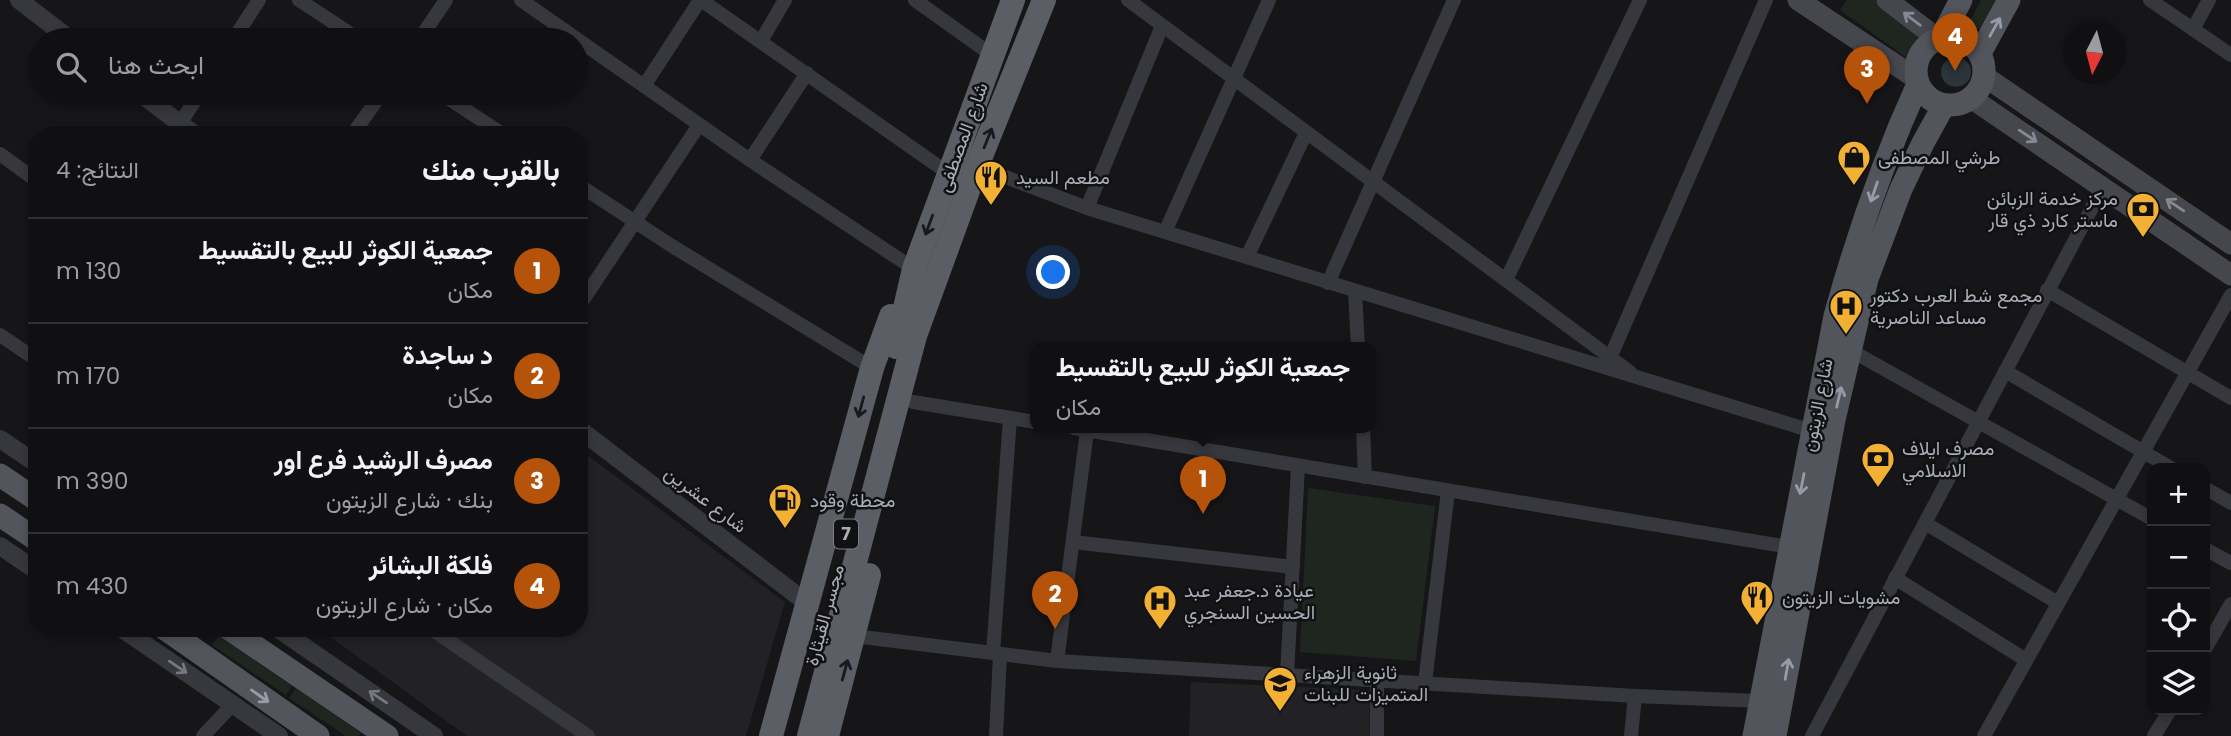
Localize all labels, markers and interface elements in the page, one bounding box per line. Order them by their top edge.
one-way arrow [1903,12,1922,27]
pin: 4 [1932,13,1978,71]
one-way arrow [1988,17,2002,37]
north arrow [2063,21,2126,84]
search box [28,28,588,105]
pin: 3 [1844,46,1890,104]
text: ابحث هنا [108,47,204,83]
icon: search [52,48,90,86]
street label: شارع المصطفى [930,79,995,196]
one-way arrow [982,127,995,149]
one-way arrow [2018,129,2037,143]
shop icon: طرشي المصطفى [1835,138,1873,187]
place label: طرشي المصطفى [1878,144,2000,173]
text: بالقرب منك [422,148,560,191]
text: النتائج: 4 [56,154,139,186]
restaurant icon: مطعم السيد [972,158,1010,207]
place label: مطعم السيد [1016,164,1110,191]
one-way arrow [1867,180,1879,202]
place label: مركز خدمة الزبائن ماستر كارد ذي قار [1987,185,2118,236]
bank icon: مركز خدمة الزبائن ماستر كارد ذي قار [2124,190,2162,239]
one-way arrow [2165,198,2185,212]
one-way arrow [922,213,935,235]
text: جمعية الكوثر للبيع بالتقسيط [199,232,493,268]
text: 130 m [56,255,121,287]
text: 1 [533,255,541,287]
your location [1036,255,1070,289]
text: مكان [447,274,493,306]
place label: مجمع شط العرب دكتور مساعد الناصرية [1869,282,2042,331]
hospital icon: مجمع شط العرب دكتور مساعد الناصرية [1827,287,1865,336]
text: د ساجدة [402,337,493,373]
popup [1030,342,1376,433]
text: جمعية الكوثر للبيع بالتقسيط [1056,349,1350,385]
street label: شارع الزيتون [1795,356,1840,454]
text: 170 m [56,360,120,392]
text: 2 [530,360,544,392]
text: مكان [447,379,493,411]
one-way arrow [1833,386,1847,409]
text: مكان [1056,391,1101,423]
one-way arrow [854,395,867,418]
place label: مصرف ايلاف الاسلامي [1902,435,1994,486]
bank icon: مصرف ايلاف الاسلامي [1859,440,1897,489]
text: مصرف الرشيد فرع اور [274,442,493,478]
pin: 1 [1180,456,1226,514]
street label: شارع عشرين [659,459,753,539]
map controls [2147,463,2210,715]
button: + [2147,463,2210,526]
text: 390 m [56,465,128,497]
text: 3 [530,465,544,497]
one-way arrow [1794,472,1808,495]
fuel station icon: محطة وقود [766,481,804,530]
text: بنك · شارع الزيتون [326,484,493,516]
place label: محطة وقود [810,487,896,514]
road number: 7 [834,520,858,548]
button: − [2147,526,2210,589]
text: فلكة البشائر [369,547,493,583]
street label: مجسر القيثارة [798,561,851,669]
text: 430 m [56,570,128,602]
text: 4 [529,570,545,602]
pin: 2 [1032,571,1078,629]
place label: عيادة د.جعفر عبد الحسين السنجري [1184,577,1315,628]
restaurant icon: مشويات الزيتون [1738,578,1776,627]
hospital icon: عيادة د.جعفر عبد الحسين السنجري [1141,582,1179,631]
place label: مشويات الزيتون [1782,584,1900,611]
text: مكان · شارع الزيتون [316,589,493,621]
button: locate [2147,589,2210,652]
button: layers [2147,652,2210,715]
one-way arrow [1781,658,1794,681]
one-way arrow [839,659,852,682]
place label: ثانوية الزهراء المتميزات للبنات [1304,659,1428,708]
one-way arrow [168,660,187,674]
school or university icon: ثانوية الزهراء المتميزات للبنات [1261,664,1299,713]
one-way arrow [250,689,269,703]
one-way arrow [369,690,388,705]

